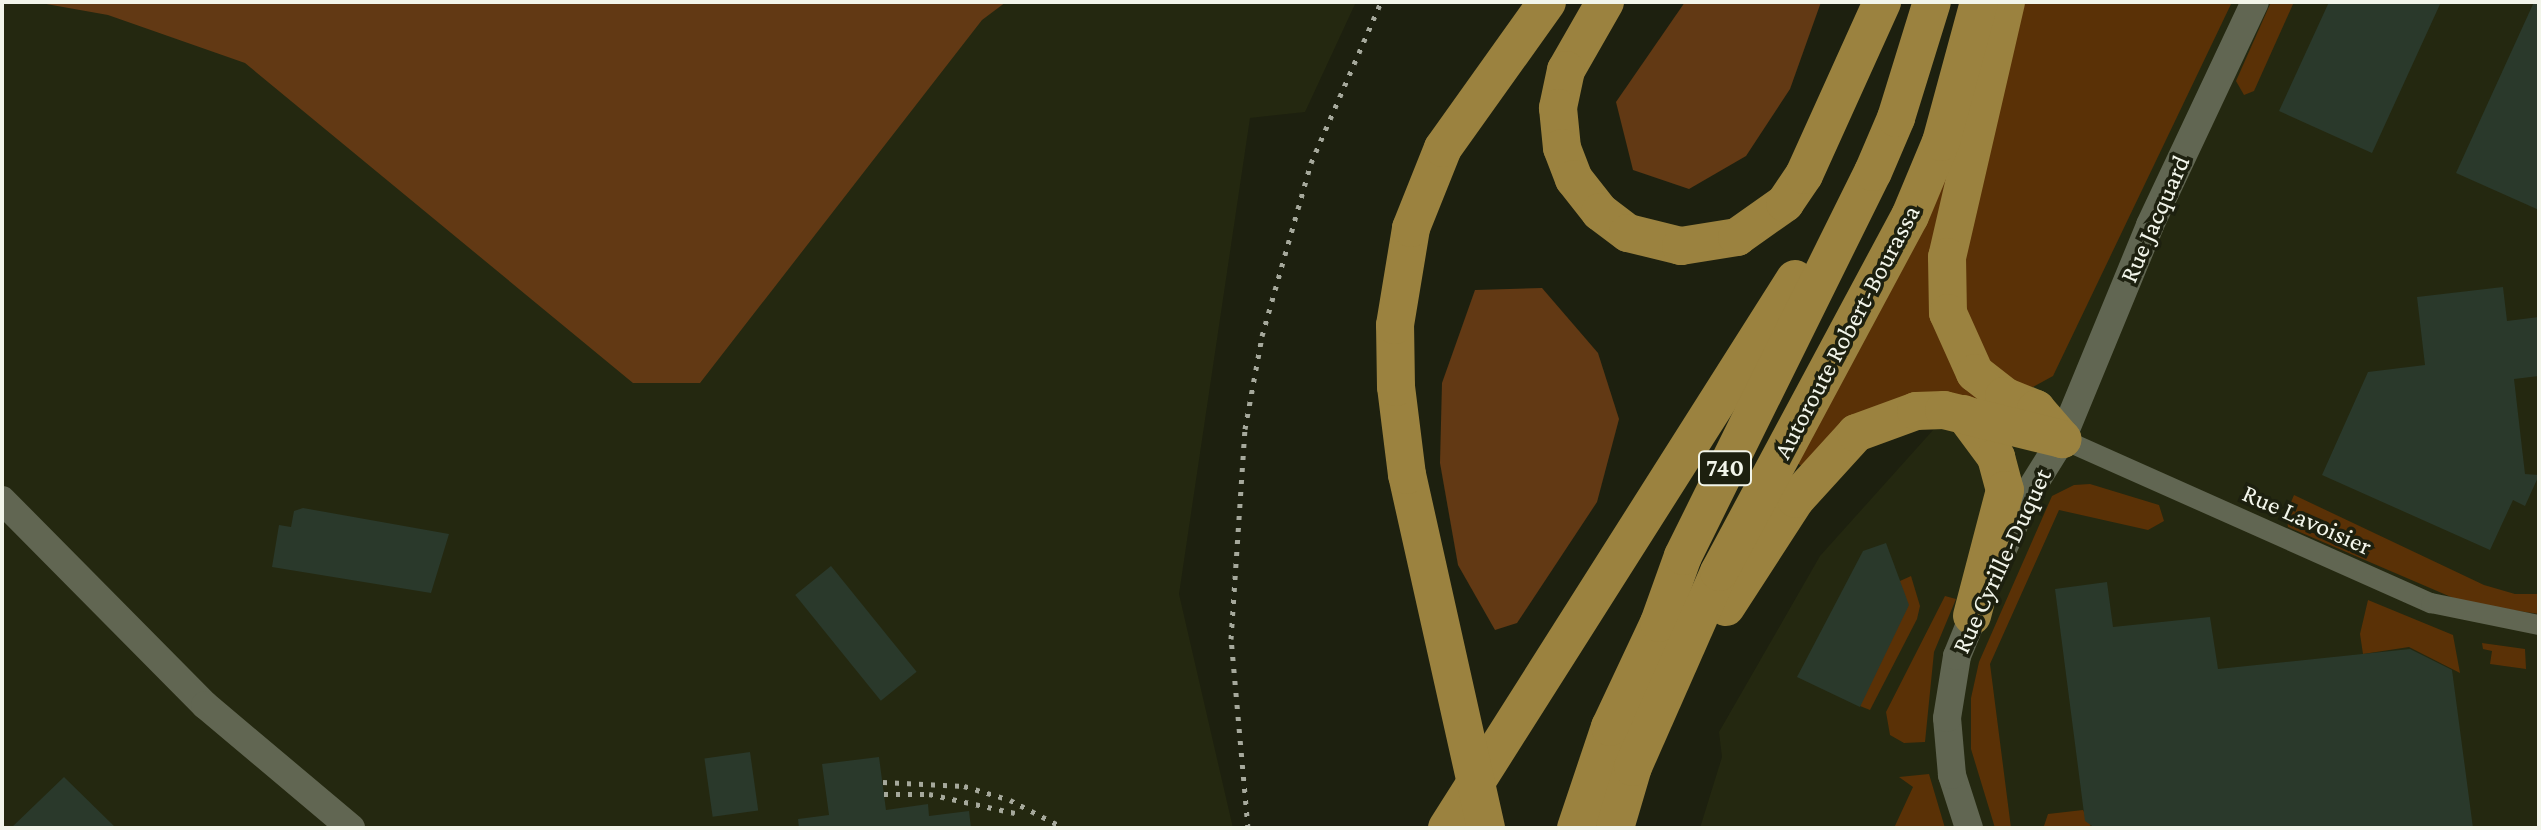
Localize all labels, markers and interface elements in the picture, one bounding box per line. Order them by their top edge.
street label: Rue Jacquard [2113,151,2197,287]
street label: Autoroute Robert-Bourassa [1767,200,1927,464]
road number: 740 [1697,448,1753,488]
street label: Rue Cyrille-Duquet [1945,464,2059,658]
street label: Rue Lavoisier [2238,478,2376,562]

